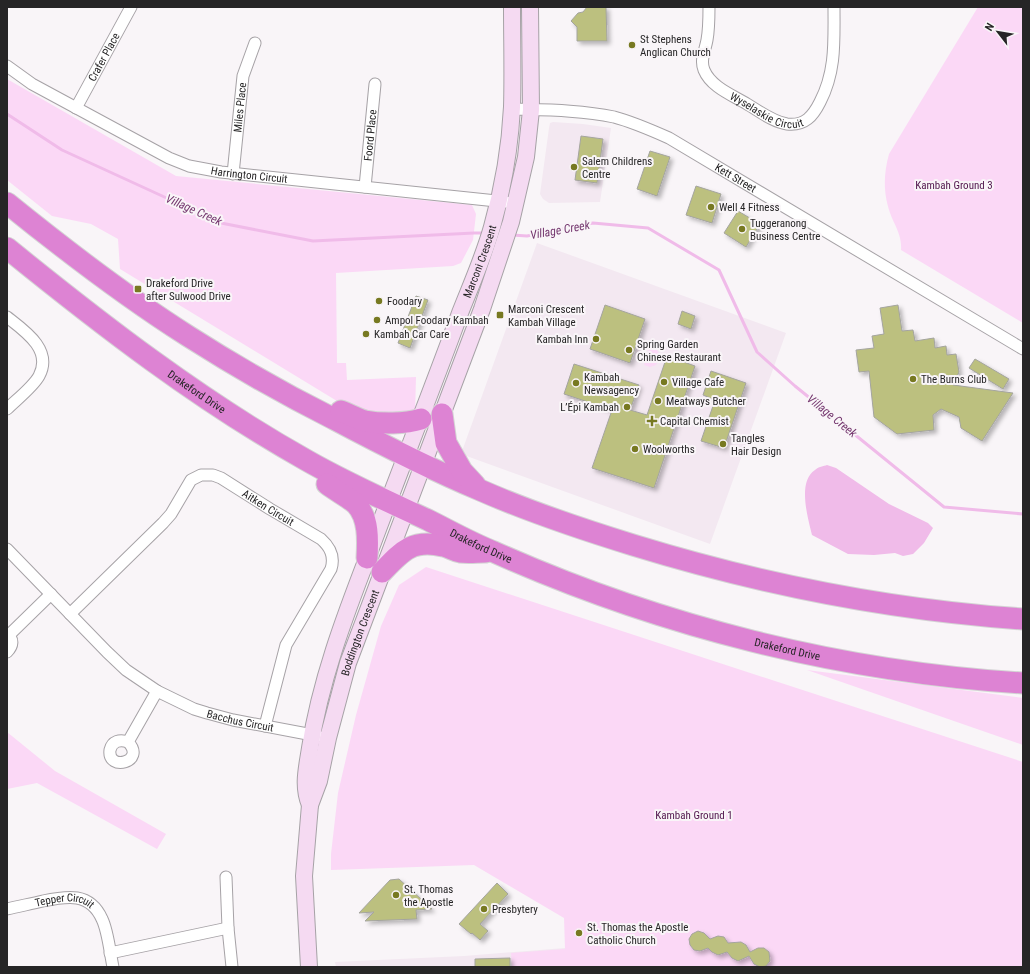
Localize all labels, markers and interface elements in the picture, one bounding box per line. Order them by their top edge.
north arrow [978,12,1018,52]
text: N [983,21,997,33]
street label: Crafer Place [85,31,122,84]
place label: St Stephens Anglican Church [640,33,711,59]
marker: St Stephens Anglican Church [627,40,637,50]
street label: Miles Place [231,82,249,133]
street label: Wyselaskie Circuit [728,89,805,131]
street label: Foord Place [361,109,379,162]
place label: Salem Childrens Centre [582,155,652,181]
street label: Kett Street [713,160,759,195]
marker: Salem Childrens Centre [569,162,579,172]
street label: Harrington Circuit [210,164,288,185]
park label: Kambah Ground 3 [915,179,993,192]
water label: Village Creek [164,191,225,229]
place label: Well 4 Fitness [719,201,779,214]
marker: Well 4 Fitness [706,202,716,212]
place label: Tuggeranong Business Centre [750,217,820,243]
water label: Village Creek [529,218,592,242]
street label: Marconi Crescent [460,224,499,300]
marker: Tuggeranong Business Centre [737,224,747,234]
place label: Drakeford Drive after Sulwood Drive [146,277,231,303]
marker: Drakeford Drive after Sulwood Drive [133,284,143,294]
place label: Foodary [387,295,422,308]
marker: Foodary [374,296,384,306]
place label: Marconi Crescent Kambah Village [508,303,584,329]
marker: Marconi Crescent Kambah Village [495,310,505,320]
place label: Ampol Foodary Kambah [385,314,489,327]
marker: Ampol Foodary Kambah [372,315,382,325]
place label: Kambah Car Care [374,328,449,341]
marker: Kambah Car Care [361,329,371,339]
place label: Kambah Inn [537,333,588,346]
marker: Kambah Inn [591,334,601,344]
place label: Spring Garden Chinese Restaurant [637,338,721,364]
marker: Spring Garden Chinese Restaurant [624,345,634,355]
street label: Drakeford Drive [165,367,228,416]
place label: Kambah Newsagency [584,371,639,397]
place label: The Burns Club [921,373,987,386]
marker: The Burns Club [908,374,918,384]
place label: Village Cafe [672,376,724,389]
marker: Village Cafe [659,377,669,387]
marker: Kambah Newsagency [571,378,581,388]
water label: Village Creek [804,392,860,441]
place label: Meatways Butcher [666,395,747,408]
marker: Meatways Butcher [653,396,663,406]
place label: L’Épi Kambah [560,401,619,414]
marker: L’Épi Kambah [622,402,632,412]
place label: Capital Chemist [660,415,729,428]
marker: Capital Chemist [647,416,657,426]
place label: Tangles Hair Design [731,432,781,458]
marker: Tangles Hair Design [718,439,728,449]
place label: Woolworths [643,443,695,456]
marker: Woolworths [630,444,640,454]
street label: Aitken Circuit [240,487,296,528]
street label: Drakeford Drive [448,526,514,566]
street label: Boddington Crescent [338,588,382,677]
street label: Drakeford Drive [753,635,821,663]
street label: Bacchus Circuit [205,707,275,734]
park label: Kambah Ground 1 [655,809,733,822]
place label: St. Thomas the Apostle [404,883,454,909]
marker: St. Thomas the Apostle [391,890,401,900]
street label: Tepper Circuit [34,891,97,911]
place label: Presbytery [492,903,538,916]
marker: Presbytery [479,904,489,914]
place label: St. Thomas the Apostle Catholic Church [587,921,688,947]
marker: St. Thomas the Apostle Catholic Church [574,928,584,938]

